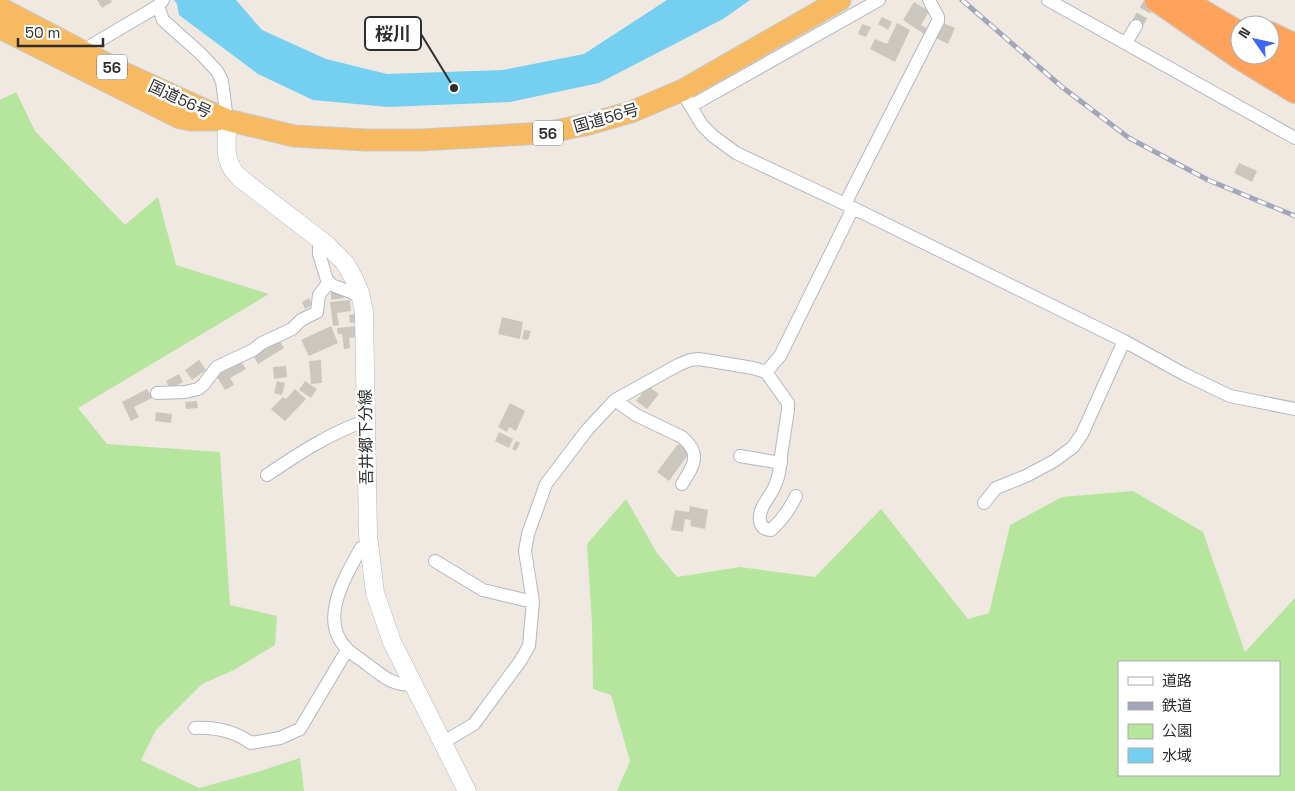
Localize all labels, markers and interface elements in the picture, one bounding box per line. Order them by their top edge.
scale bar [18,15,102,47]
north arrow [1230,15,1280,65]
callout: 桜川 [365,17,421,50]
text: 桜川 [375,22,411,45]
text: 50 m [25,23,60,42]
text: N [1234,24,1254,42]
road number: 56 [97,54,127,80]
street label: 国道56号 [145,75,215,123]
street label: 国道56号 [571,99,641,137]
road number: 56 [533,120,563,146]
street label: 吾井郷下分線 [355,389,377,485]
legend [1118,661,1280,776]
text: 道路 [1162,671,1192,690]
text: 鉄道 [1162,696,1192,715]
text: 公園 [1162,721,1192,740]
text: 水域 [1162,746,1192,765]

